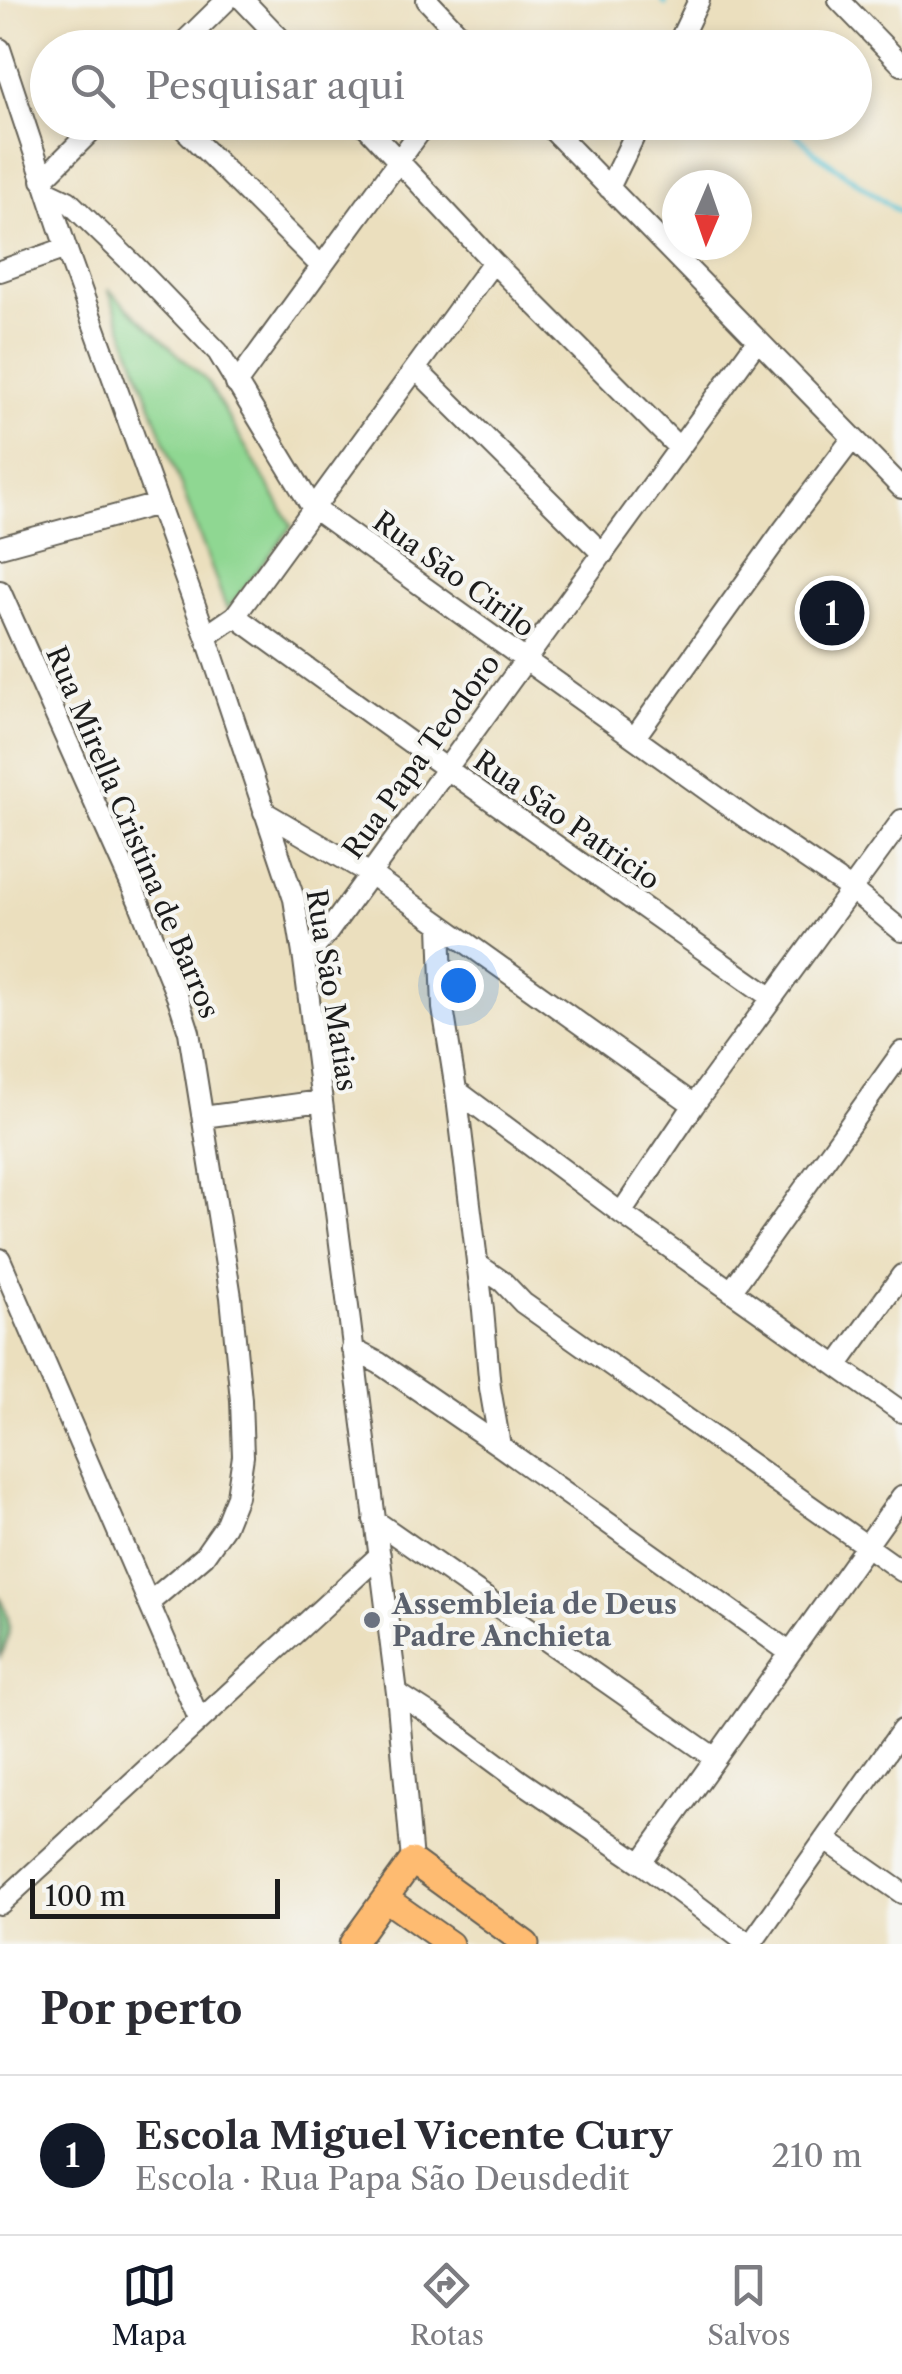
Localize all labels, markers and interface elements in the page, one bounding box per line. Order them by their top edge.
search box [30,30,872,140]
icon: search [65,58,120,113]
text: Pesquisar aqui [145,62,405,109]
north arrow [662,170,752,260]
street label: Rua São Cirilo [367,504,541,644]
pin: 1 [800,576,864,650]
street label: Rua Mirella Cristina de Barros [39,641,227,1023]
street label: Rua Papa Teodoro [335,647,507,865]
street label: Rua São Patricio [468,743,666,897]
street label: Rua São Matias [299,887,365,1093]
your location [433,960,484,1011]
place label: Assembleia de Deus Padre Anchieta [391,1587,677,1653]
marker: Assembleia de Deus Padre Anchieta [361,1609,383,1631]
scale bar [30,1874,280,1918]
text: 100 m [45,1879,126,1913]
text: Por perto [40,1983,243,2035]
text: Escola Miguel Vicente Cury [135,2112,672,2159]
text: 1 [65,2136,80,2175]
text: 210 m [772,2136,862,2175]
text: Escola · Rua Papa São Deusdedit [135,2159,629,2198]
tab: Mapa [112,2258,186,2352]
tab: Rotas [410,2258,484,2352]
tab: Salvos [707,2258,790,2352]

